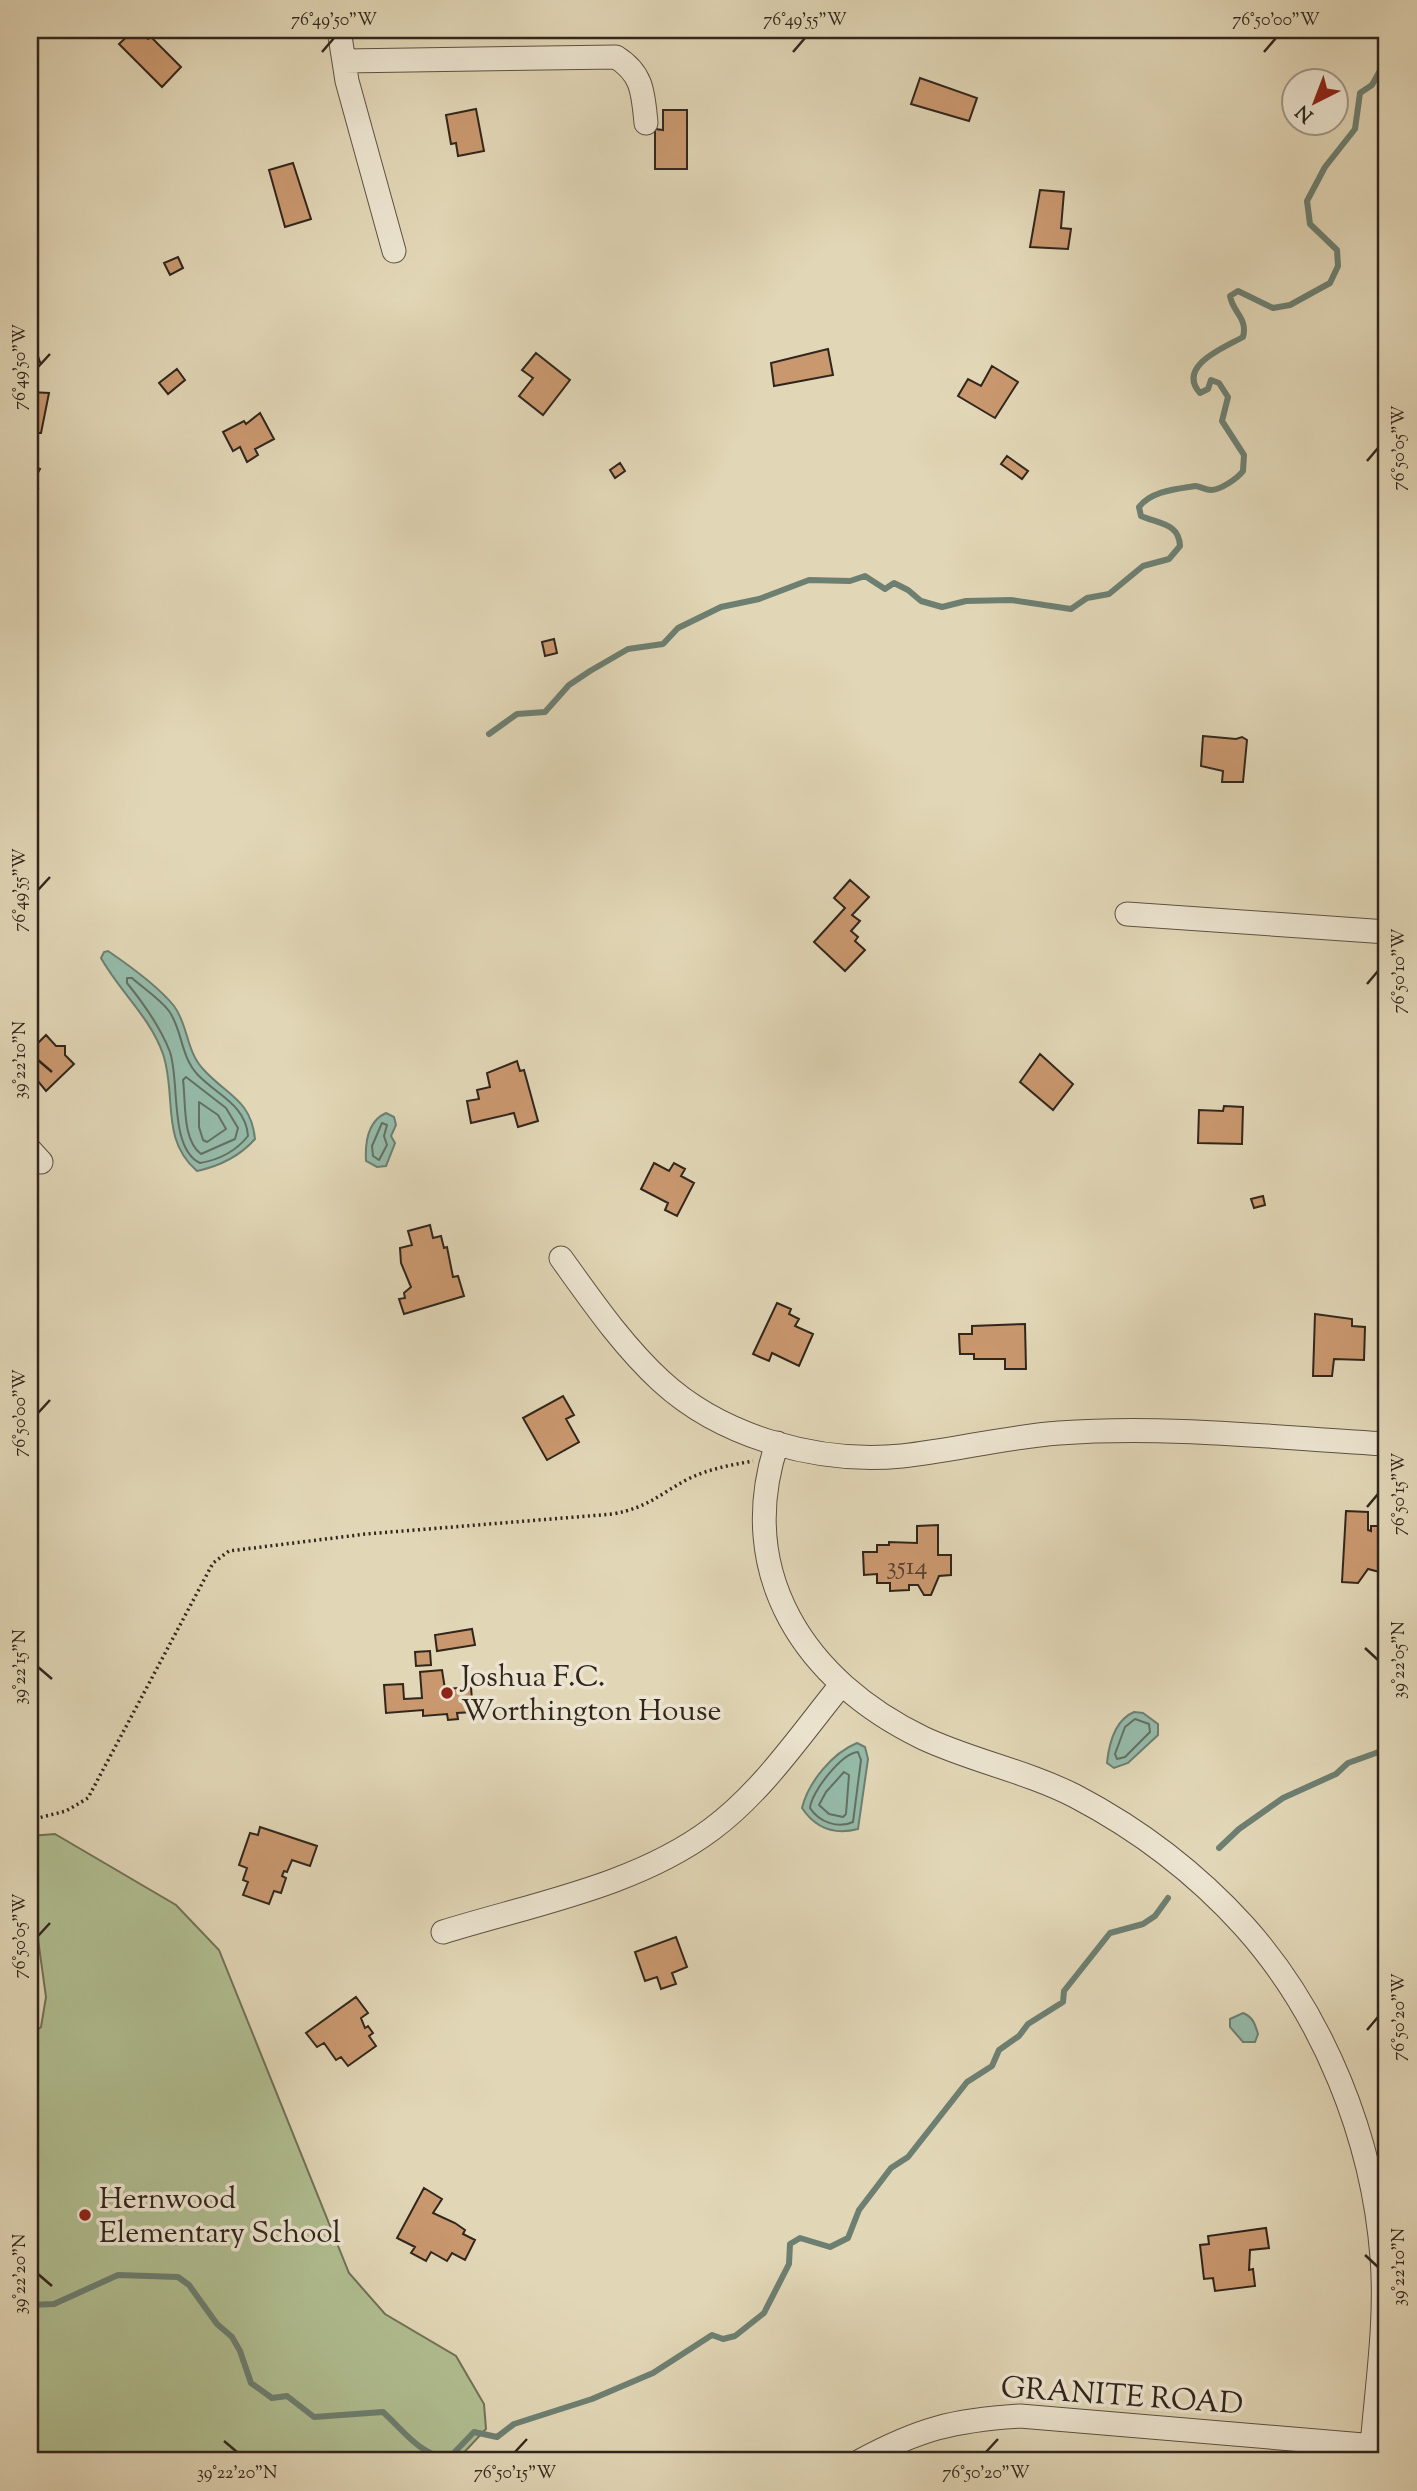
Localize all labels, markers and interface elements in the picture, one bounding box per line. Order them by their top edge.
text: 76°49'50"W [291,8,377,34]
text: 76°49'55"W [763,8,847,34]
text: 76°50'00"W [1232,8,1320,34]
north arrow [1280,66,1350,136]
text: N [1291,98,1320,128]
text: 76°49'50"W [8,324,34,410]
text: 76°50'05"W [1387,406,1413,490]
text: 76°49'55"W [8,848,34,932]
text: 76°50'10"W [1387,928,1413,1014]
text: 39°22'10"N [8,1021,34,1099]
text: 76°50'00"W [8,1369,34,1457]
text: 76°50'15"W [1387,1453,1413,1535]
house number: 3514 [886,1549,928,1586]
text: 39°22'05"N [1387,1621,1413,1699]
text: 39°22'15"N [8,1629,34,1705]
place label: Joshua F.C. Worthington House [459,1657,722,1734]
marker: Joshua F.C. Worthington House [439,1685,455,1701]
text: 76°50'05"W [8,1894,34,1978]
text: 76°50'20"W [1387,1973,1413,2061]
place label: Hernwood Elementary School [99,2179,341,2256]
marker: Hernwood Elementary School [77,2207,93,2223]
text: 39°22'10"N [1387,2228,1413,2306]
text: 39°22'20"N [8,2234,34,2314]
street label: GRANITE ROAD [999,2368,1244,2427]
text: 39°22'20"N [197,2461,277,2487]
text: 76°50'15"W [474,2461,556,2487]
text: 76°50'20"W [942,2461,1030,2487]

